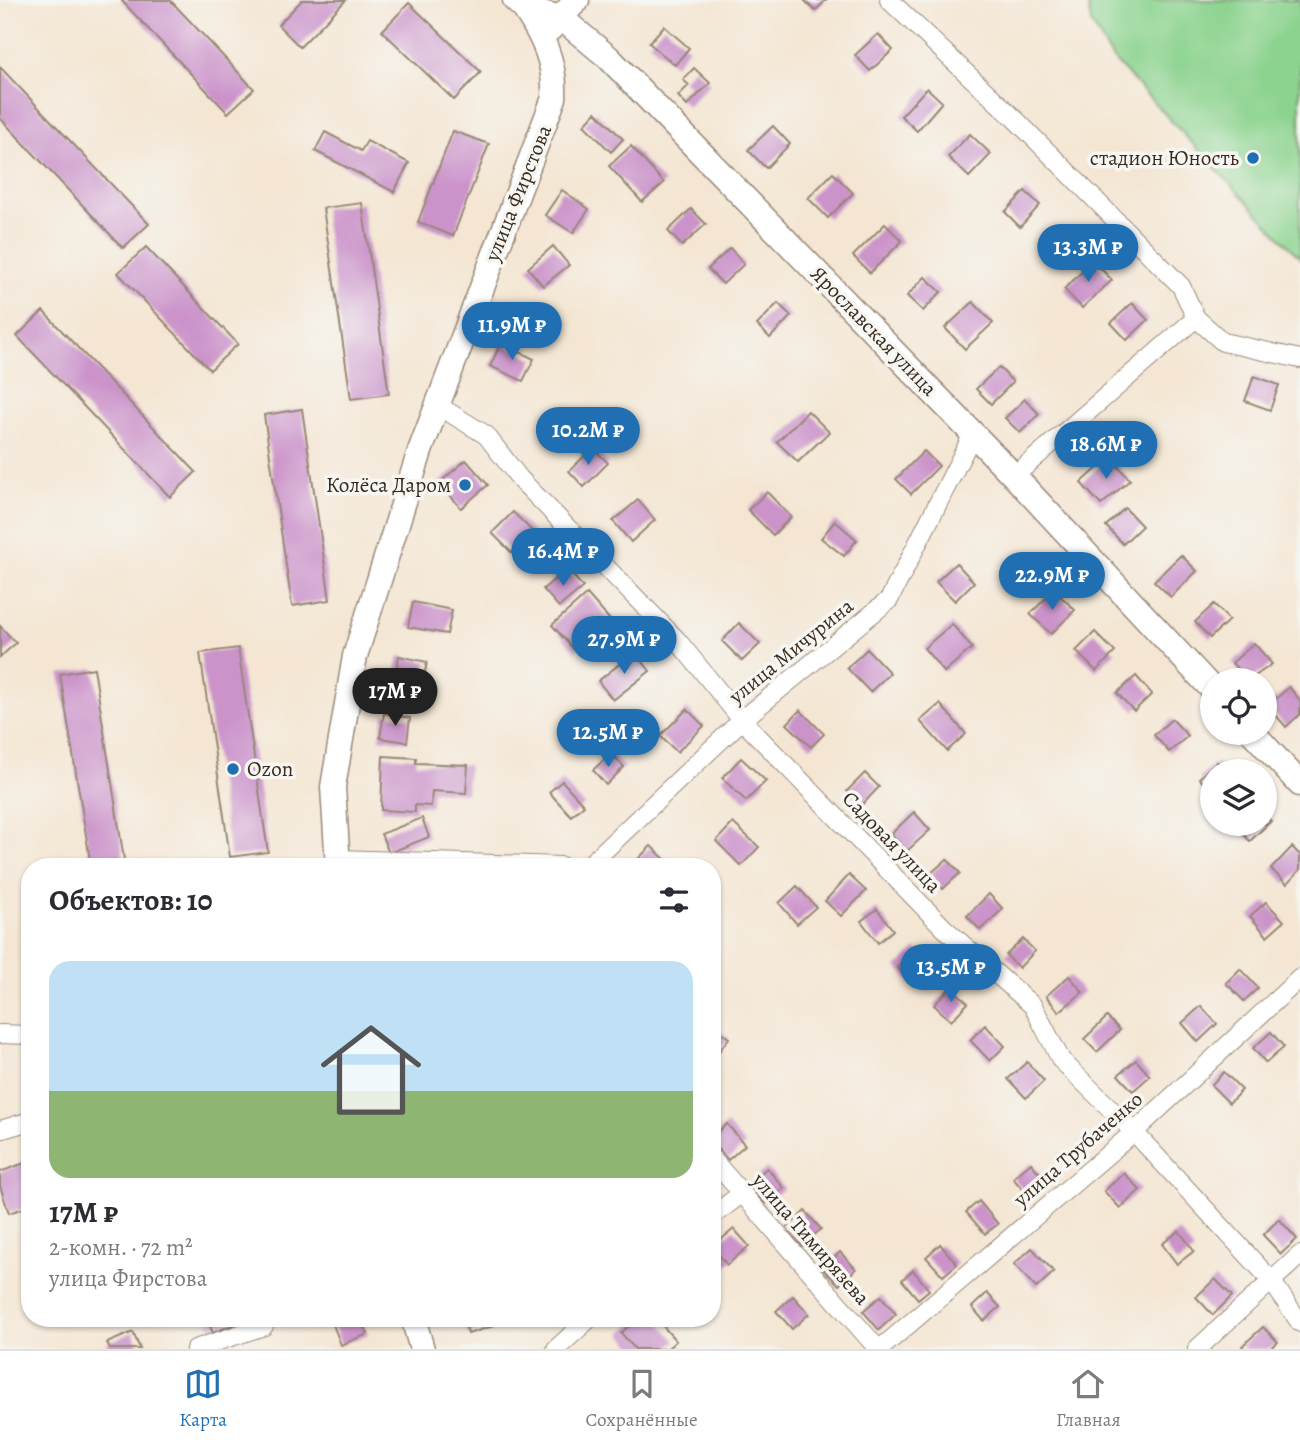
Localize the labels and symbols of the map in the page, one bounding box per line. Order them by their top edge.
street label: улица Фирстова [478,120,558,266]
place label: стадион Юность [1090,144,1239,172]
marker: стадион Юность [1245,150,1261,166]
pin: 13.3M ₽ [1023,224,1153,284]
street label: Ярославская улица [805,260,944,402]
pin: 11.9M ₽ [447,302,577,362]
pin: 10.2M ₽ [523,407,653,467]
pin: 18.6M ₽ [1041,421,1171,481]
place label: Колёса Даром [326,471,451,499]
marker: Колёса Даром [457,477,473,493]
pin: 16.4M ₽ [498,528,628,588]
pin: 22.9M ₽ [987,552,1117,612]
street label: улица Мичурина [722,592,859,710]
pin: 27.9M ₽ [559,616,689,676]
pin: 17M ₽ [346,668,444,728]
pin: 12.5M ₽ [543,710,673,769]
place label: Ozon [247,755,293,783]
marker: Ozon [225,761,241,777]
street label: Садовая улица [836,785,948,899]
pin: 13.5M ₽ [886,944,1016,1004]
street label: улица Трубаченко [1007,1085,1149,1214]
street label: улица Тимирязева [745,1166,876,1311]

